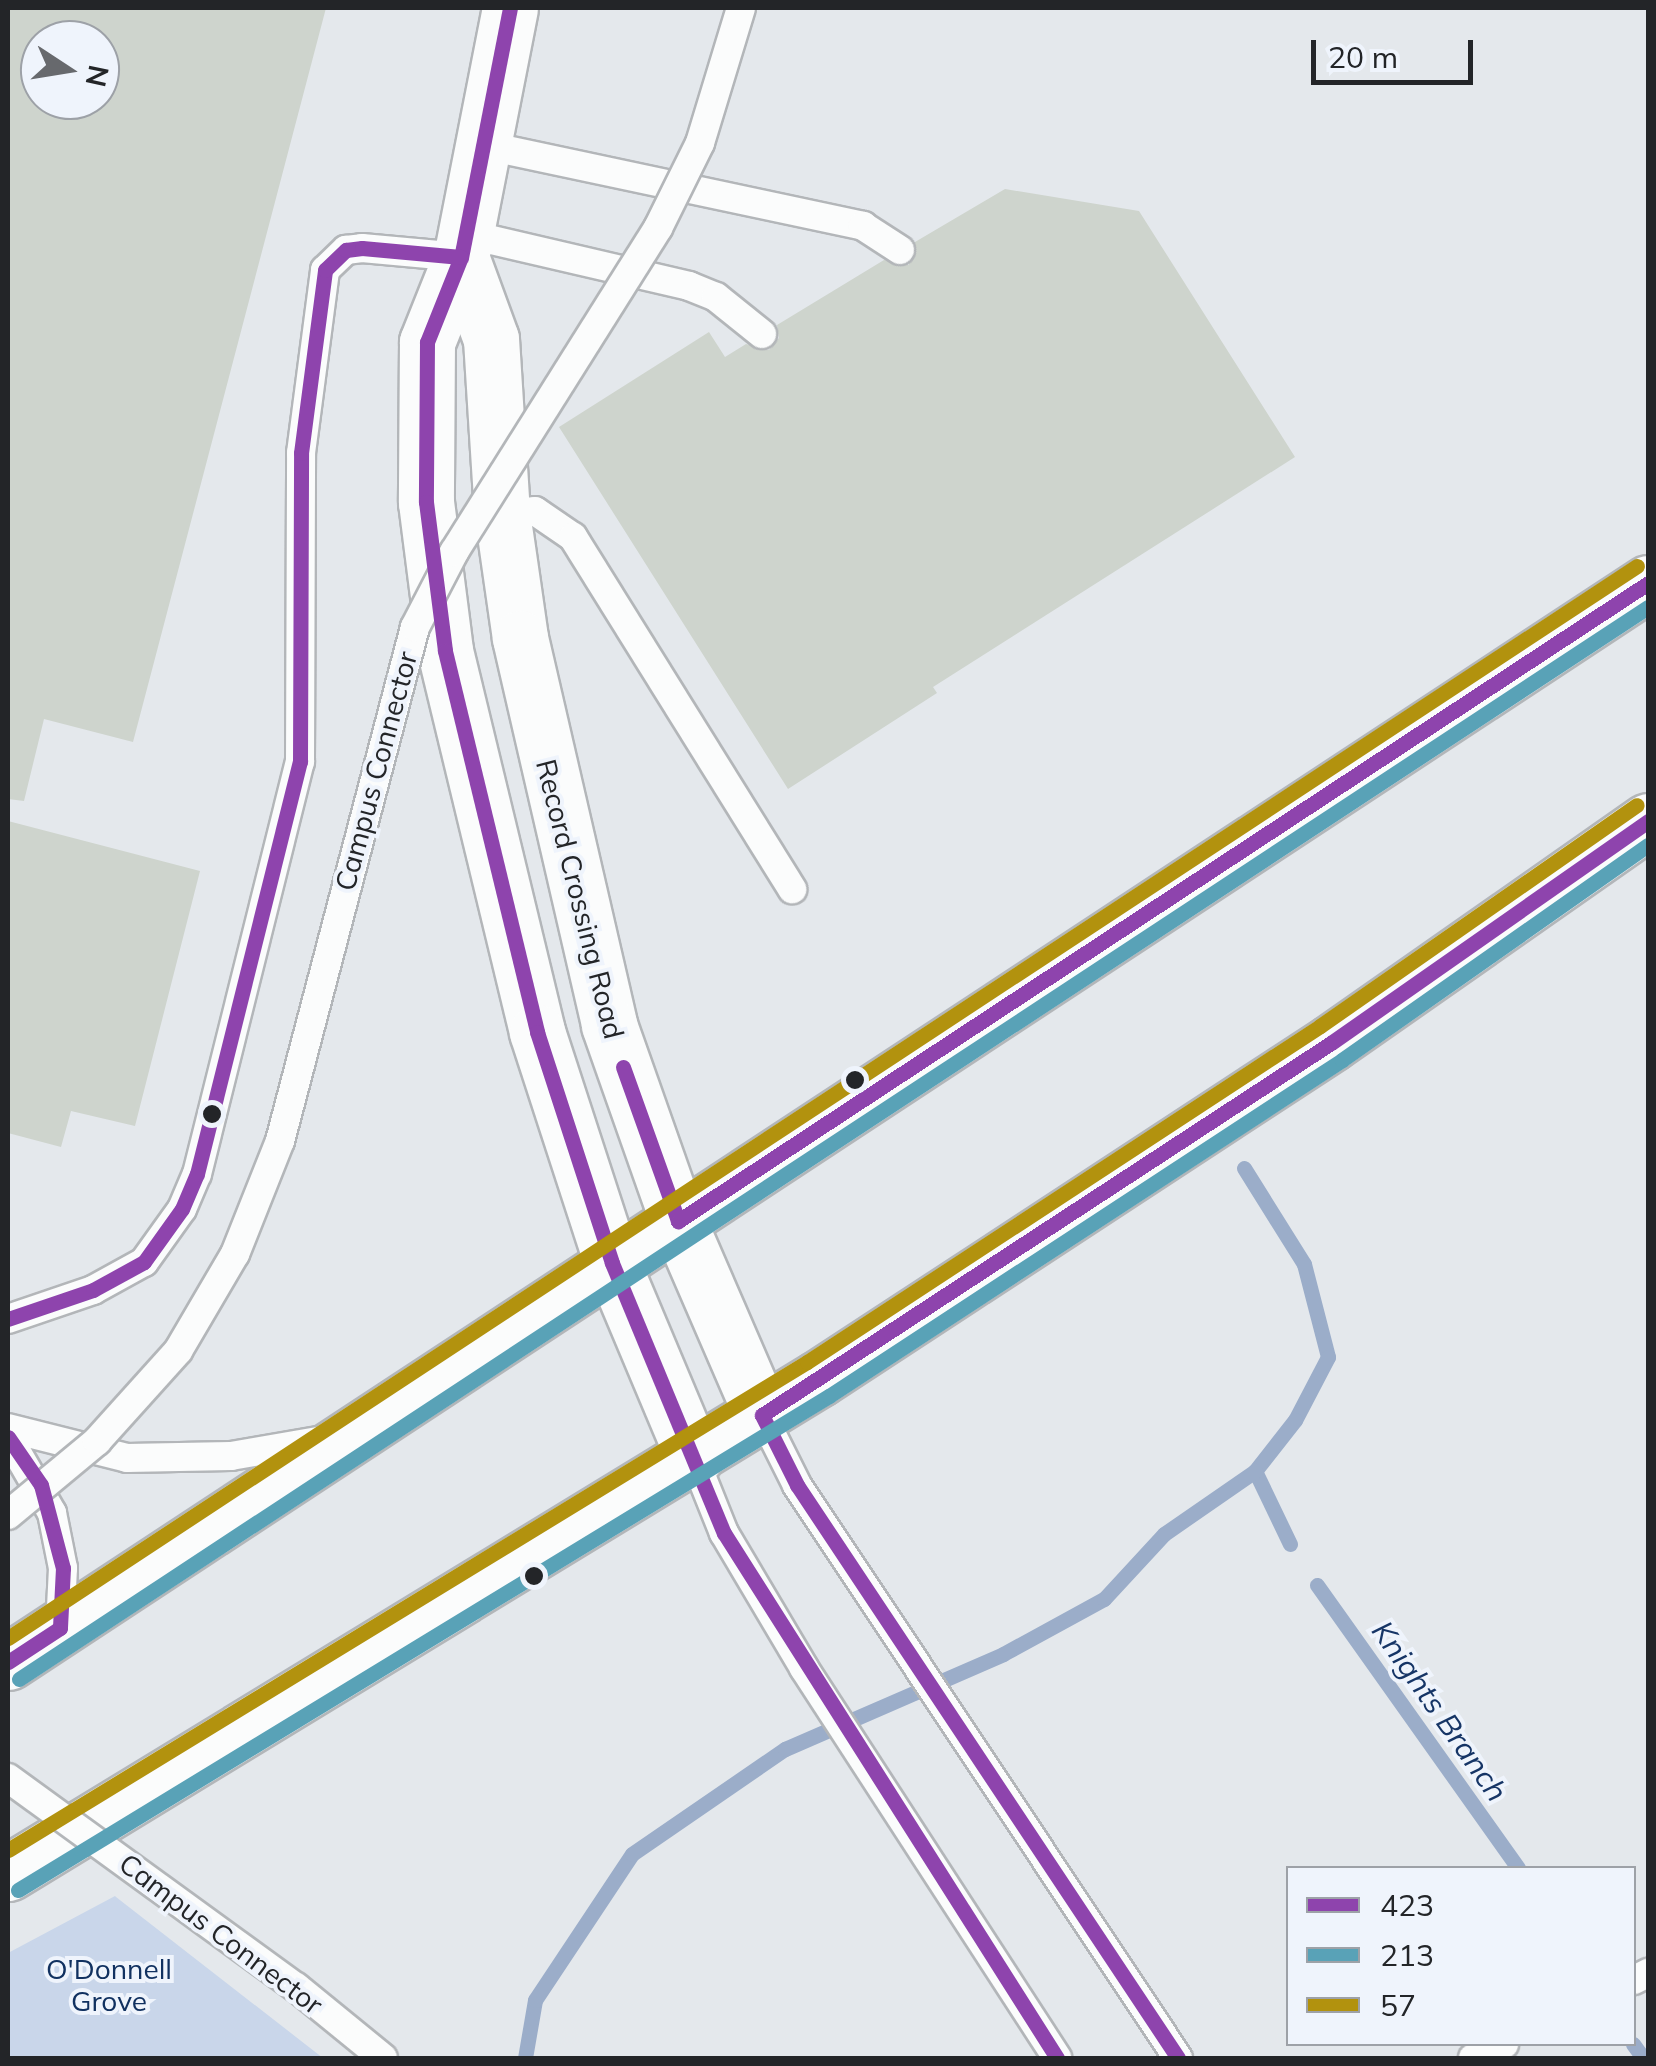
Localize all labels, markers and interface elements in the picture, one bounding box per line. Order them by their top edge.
north arrow [20,20,120,120]
scale bar [1316,20,1478,82]
text: 20 m [1328,38,1398,76]
text: N [79,62,117,90]
street label: Campus Connector [328,648,424,894]
street label: Record Crossing Road [529,756,631,1042]
unlabelled marker [845,1070,865,1090]
unlabelled marker [202,1104,222,1124]
unlabelled marker [524,1566,544,1586]
water label: Knights Branch [1365,1614,1515,1808]
street label: Campus Connector [113,1847,329,2021]
legend [1286,1866,1636,2046]
text: 423 [1380,1886,1434,1924]
text: 213 [1380,1936,1434,1974]
park label: O'Donnell Grove [46,1952,172,2018]
text: 57 [1380,1986,1416,2024]

